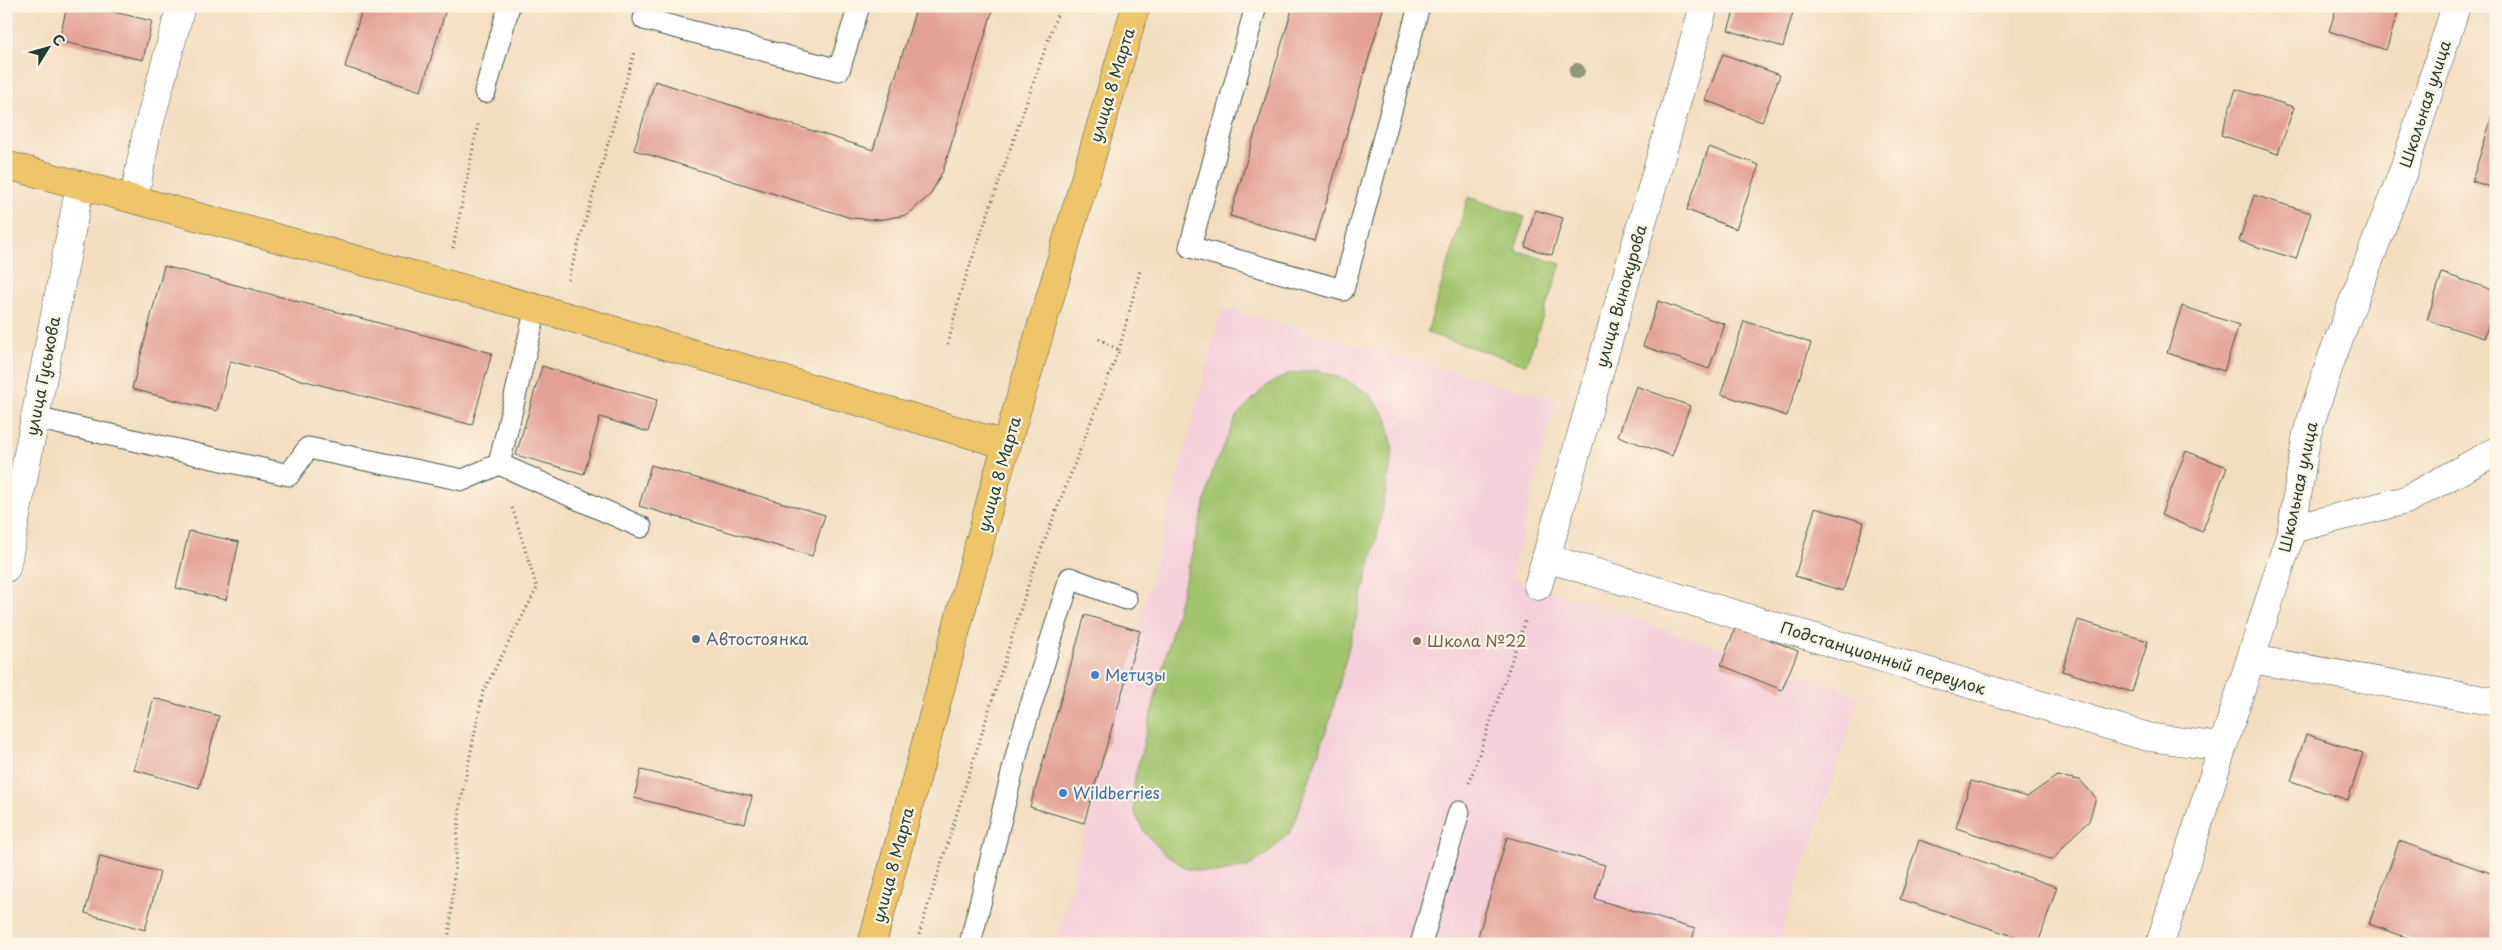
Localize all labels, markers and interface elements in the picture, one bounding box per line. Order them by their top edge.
north arrow [22,22,72,72]
street label: улица 8 Марта [1082,24,1140,145]
text: С [47,29,70,50]
street label: Школьная улица [2392,37,2456,171]
street label: улица Винокурова [1588,221,1652,370]
street label: улица Гуськова [19,314,65,438]
street label: улица 8 Марта [970,413,1026,534]
street label: Школьная улица [2271,419,2323,554]
street label: Подстанционный переулок [1778,614,1989,700]
place label: Автостоянка [706,626,808,650]
place label: Школа №22 [1427,628,1527,652]
marker: Автостоянка [690,633,702,645]
marker: Школа №22 [1411,635,1423,647]
place label: Метизы [1105,662,1166,686]
marker: Метизы [1089,669,1101,681]
place label: Wildberries [1073,780,1160,804]
marker: Wildberries [1057,787,1069,799]
street label: улица 8 Марта [865,804,919,925]

